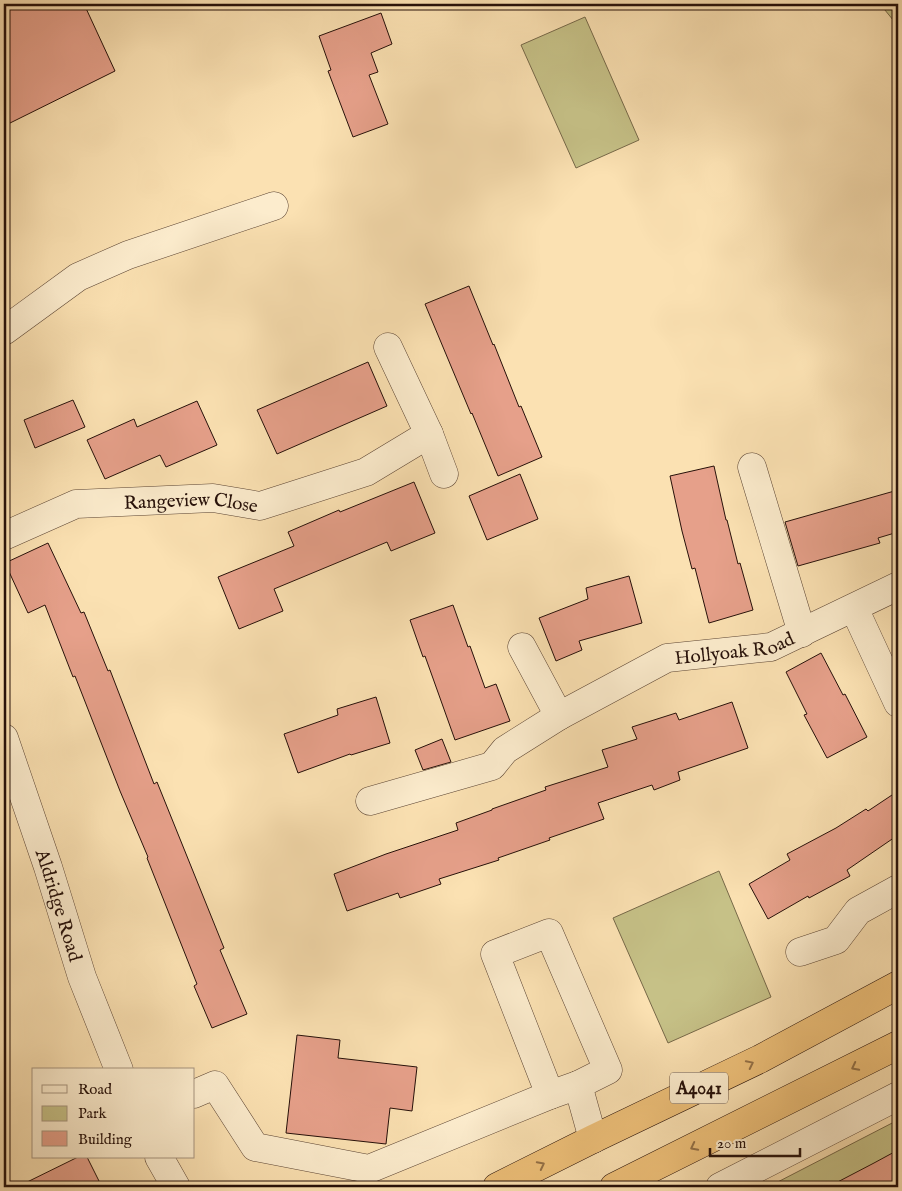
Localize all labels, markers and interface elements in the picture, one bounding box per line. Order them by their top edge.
street label: Rangeview Close [123,488,260,519]
street label: Hollyoak Road [673,627,800,671]
street label: Aldridge Road [28,845,87,966]
one-way arrow [745,1060,754,1070]
one-way arrow [851,1061,860,1071]
legend [32,1068,195,1158]
road number: A4041 [670,1072,728,1104]
text: Road [78,1080,113,1099]
text: Park [78,1104,108,1123]
scale bar [710,1126,800,1158]
text: Building [78,1130,133,1149]
text: 20 m [717,1134,747,1153]
one-way arrow [690,1141,699,1151]
one-way arrow [536,1161,545,1171]

